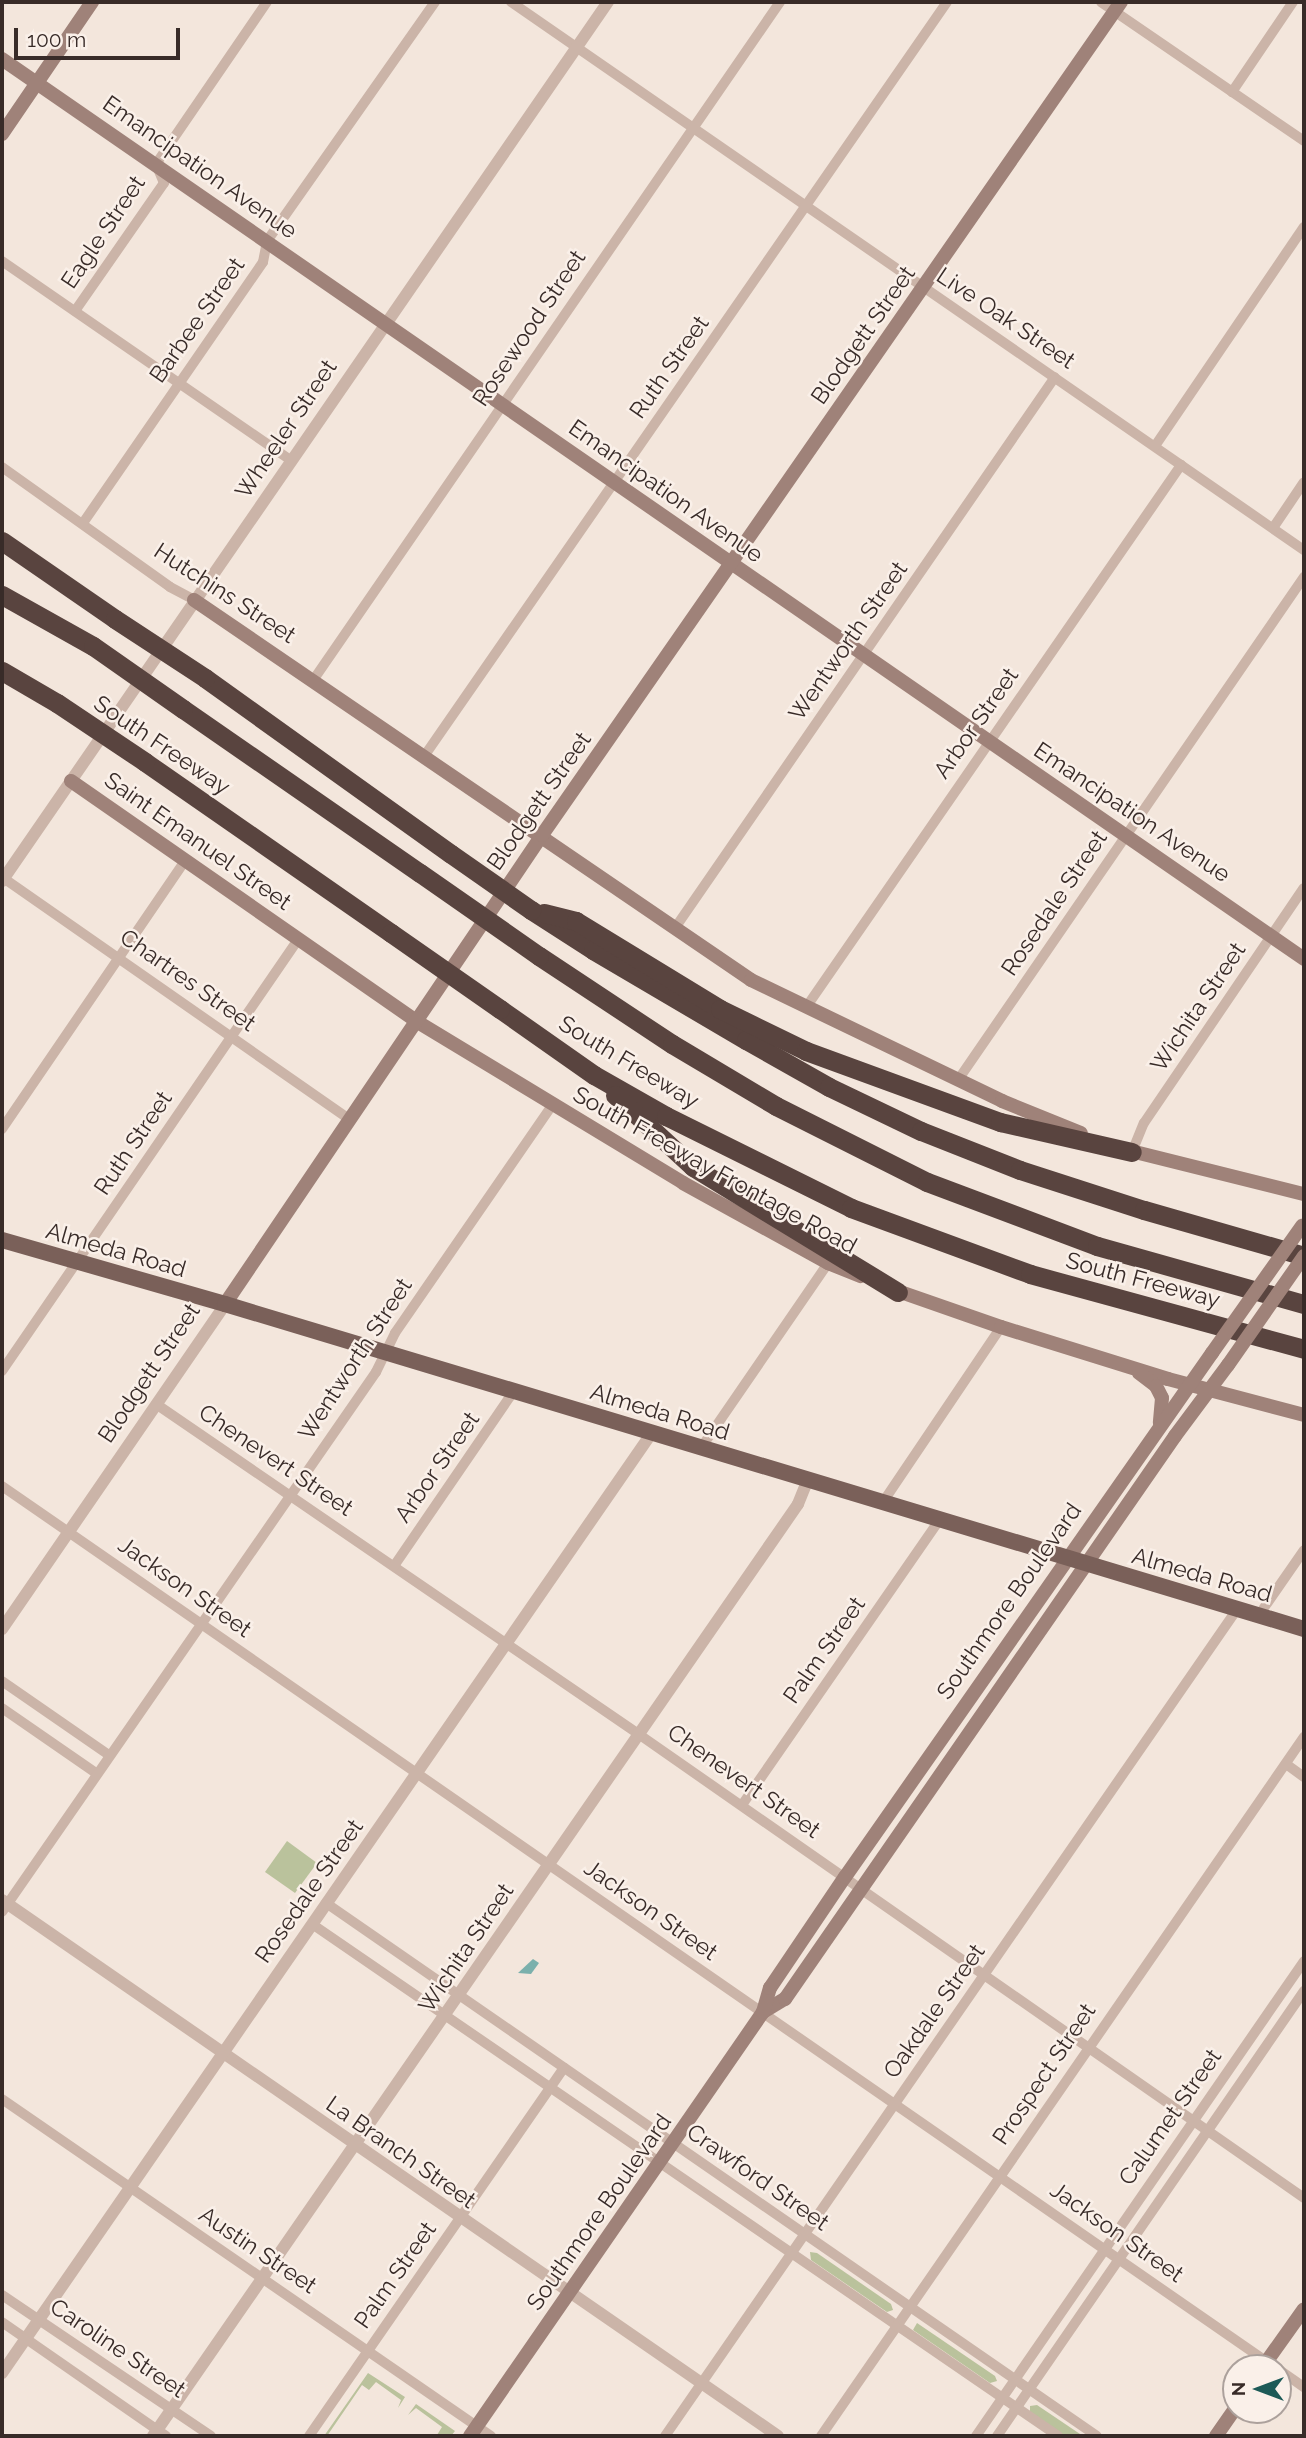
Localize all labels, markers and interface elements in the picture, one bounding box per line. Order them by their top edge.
scale bar [18,14,184,58]
text: 100 m [27,27,86,52]
street label: Emancipation Avenue [97,89,303,245]
street label: Eagle Street [55,170,151,294]
street label: Rosewood Street [467,245,591,411]
street label: Barbee Street [144,252,250,388]
street label: Blodgett Street [805,261,921,409]
street label: Live Oak Street [931,261,1081,375]
street label: Ruth Street [623,310,715,424]
street label: Wheeler Street [229,354,343,504]
street label: Emancipation Avenue [563,413,769,569]
street label: Hutchins Street [149,537,301,649]
street label: Wentworth Street [783,556,913,726]
street label: Arbor Street [928,662,1024,784]
street label: South Freeway [89,689,235,801]
street label: Blodgett Street [481,727,597,875]
street label: Emancipation Avenue [1028,736,1236,888]
street label: Saint Emanuel Street [99,766,297,916]
street label: Rosedale Street [995,825,1113,981]
street label: Chartres Street [115,923,261,1037]
street label: Wichita Street [1145,937,1251,1077]
street label: South Freeway [554,1009,704,1115]
street label: South Freeway Frontage Road [568,1080,862,1260]
street label: Ruth Street [88,1086,178,1200]
street label: Almeda Road [43,1217,189,1283]
street label: South Freeway [1063,1246,1223,1314]
street label: Wentworth Street [292,1273,418,1445]
street label: Blodgett Street [92,1298,206,1448]
street label: Almeda Road [587,1378,733,1446]
street label: Chenevert Street [194,1398,358,1522]
street label: Arbor Street [389,1406,485,1528]
street label: Southmore Boulevard [931,1498,1087,1704]
street label: Jackson Street [113,1531,257,1643]
street label: Almeda Road [1129,1542,1275,1608]
street label: Palm Street [777,1591,871,1709]
street label: Chenevert Street [662,1718,826,1844]
street label: Rosedale Street [249,1814,369,1968]
street label: Jackson Street [579,1854,723,1966]
street label: Wichita Street [413,1878,519,2018]
street label: Oakdale Street [878,1939,990,2083]
street label: Prospect Street [987,1998,1101,2150]
street label: Calumet Street [1113,2044,1227,2190]
street label: La Branch Street [321,2090,481,2214]
street label: Southmore Boulevard [521,2109,677,2315]
street label: Crawford Street [682,2118,834,2236]
street label: Jackson Street [1045,2176,1189,2288]
street label: Austin Street [194,2201,322,2299]
street label: Palm Street [348,2216,442,2334]
street label: Caroline Street [45,2293,191,2403]
north arrow [1222,2354,1292,2424]
text: N [1227,2382,1249,2396]

